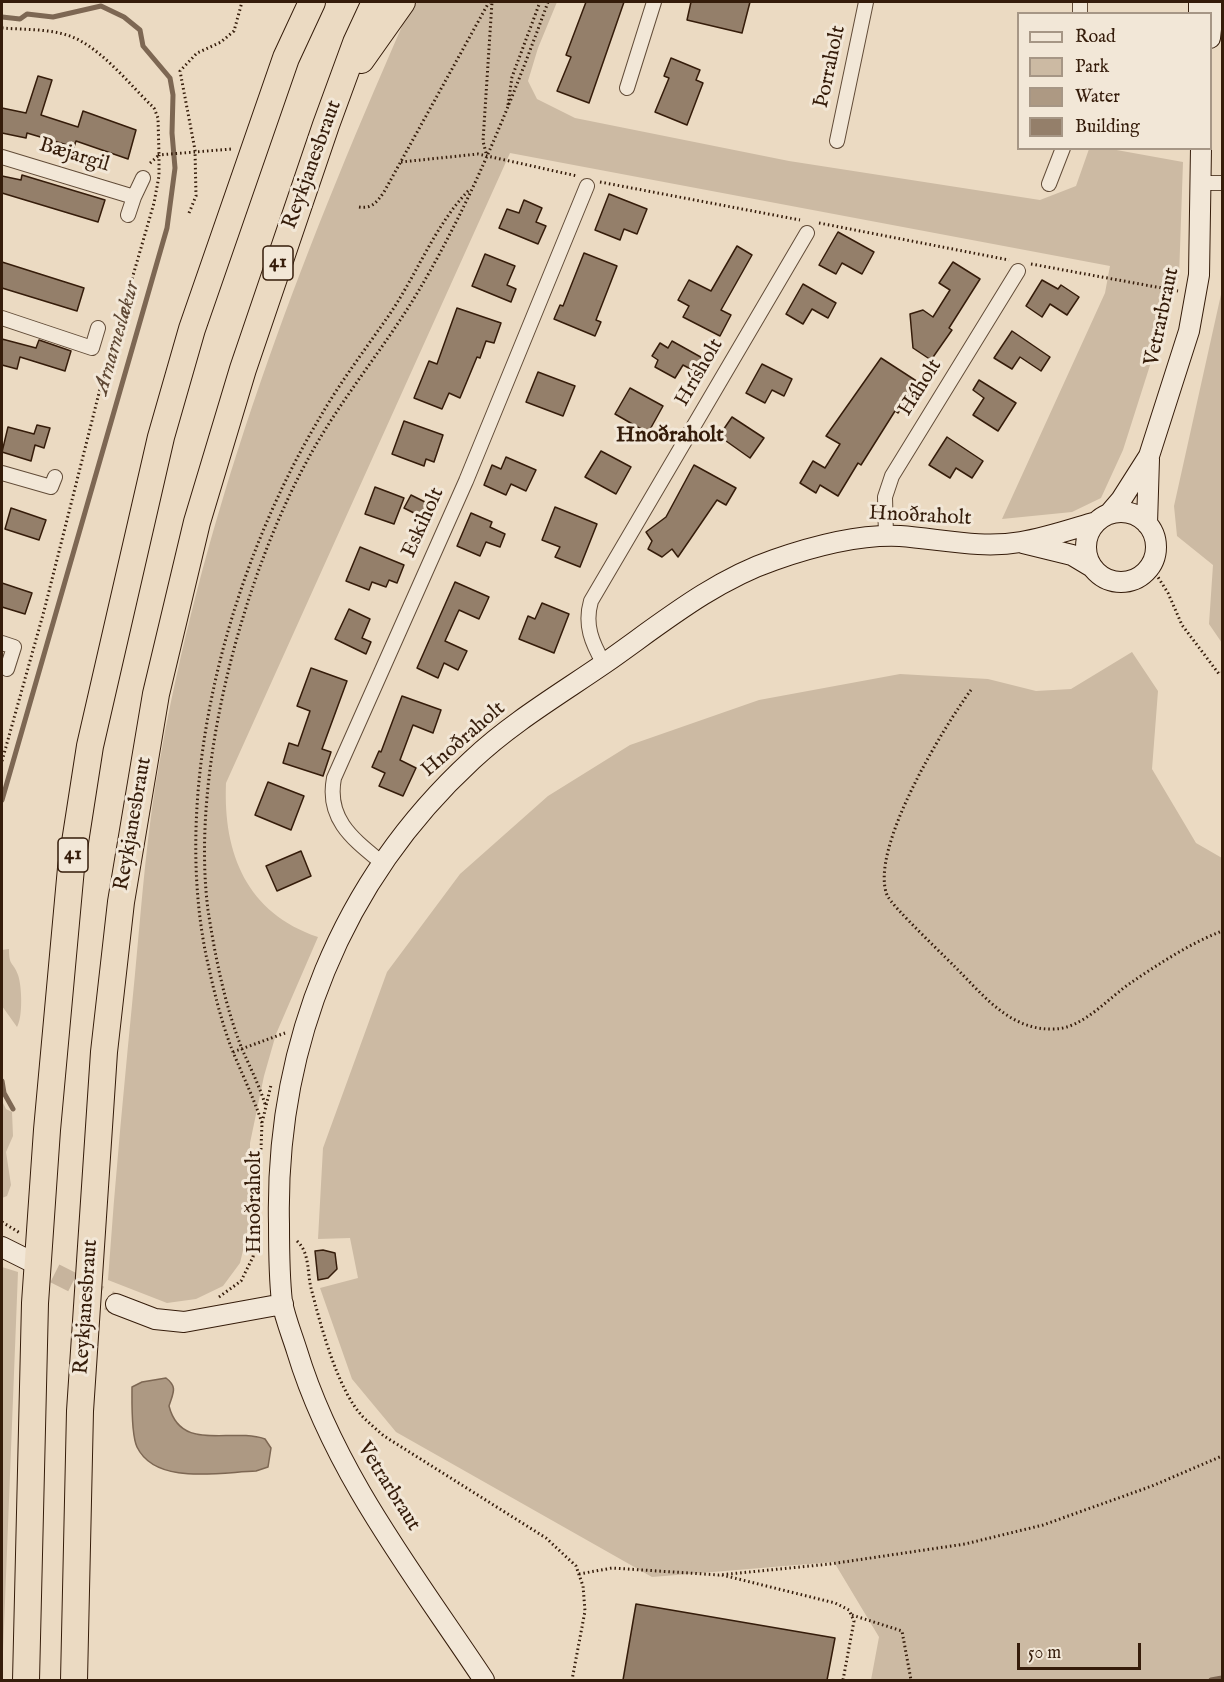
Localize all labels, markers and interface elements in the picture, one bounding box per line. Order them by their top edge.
legend [1017,12,1212,150]
street label: Þorraholt [810,23,852,111]
text: Road [1075,26,1116,49]
text: Park [1075,56,1109,79]
text: Water [1075,86,1120,109]
street label: Reykjanesbraut [278,97,348,233]
text: Building [1075,116,1140,139]
street label: Bæjargil [36,133,112,179]
road number: 41 [263,246,293,280]
street label: Vetrarbraut [1140,265,1186,369]
water label: Arnarneslækur [89,278,147,398]
street label: Hrísholt [671,335,729,411]
street label: Háholt [894,355,948,421]
district label: Hnoðraholt [616,423,724,449]
street label: Eskiholt [397,484,451,562]
street label: Hnoðraholt [868,502,972,532]
street label: Hnoðraholt [417,697,511,783]
street label: Reykjanesbraut [110,755,158,893]
road number: 41 [58,838,88,872]
street label: Hnoðraholt [243,1151,269,1253]
street label: Reykjanesbraut [70,1239,104,1375]
street label: Vetrarbraut [351,1438,425,1536]
scale bar [1020,1631,1144,1669]
text: 50 m [1028,1642,1061,1665]

